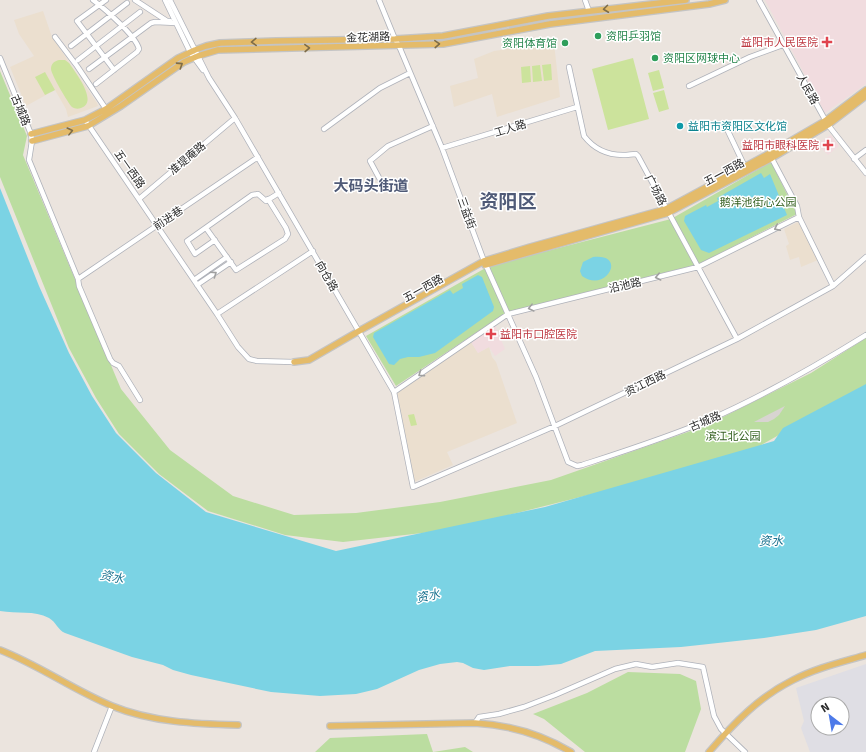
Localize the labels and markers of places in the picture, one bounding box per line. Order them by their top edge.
place label: 资阳乒羽馆 [606,30,661,43]
marker: 资阳乒羽馆 [593,31,603,41]
place label: 益阳市人民医院 [741,36,818,49]
marker: 益阳市人民医院 [821,36,833,48]
place label: 资阳体育馆 [502,37,557,50]
marker: 资阳体育馆 [560,38,570,48]
place label: 资阳区网球中心 [663,52,740,65]
marker: 资阳区网球中心 [650,53,660,63]
place label: 益阳市资阳区文化馆 [688,120,787,133]
marker: 益阳市资阳区文化馆 [675,121,685,131]
place label: 益阳市眼科医院 [742,139,819,152]
marker: 益阳市眼科医院 [822,139,834,151]
marker: 益阳市口腔医院 [485,328,497,340]
place label: 益阳市口腔医院 [500,328,577,341]

